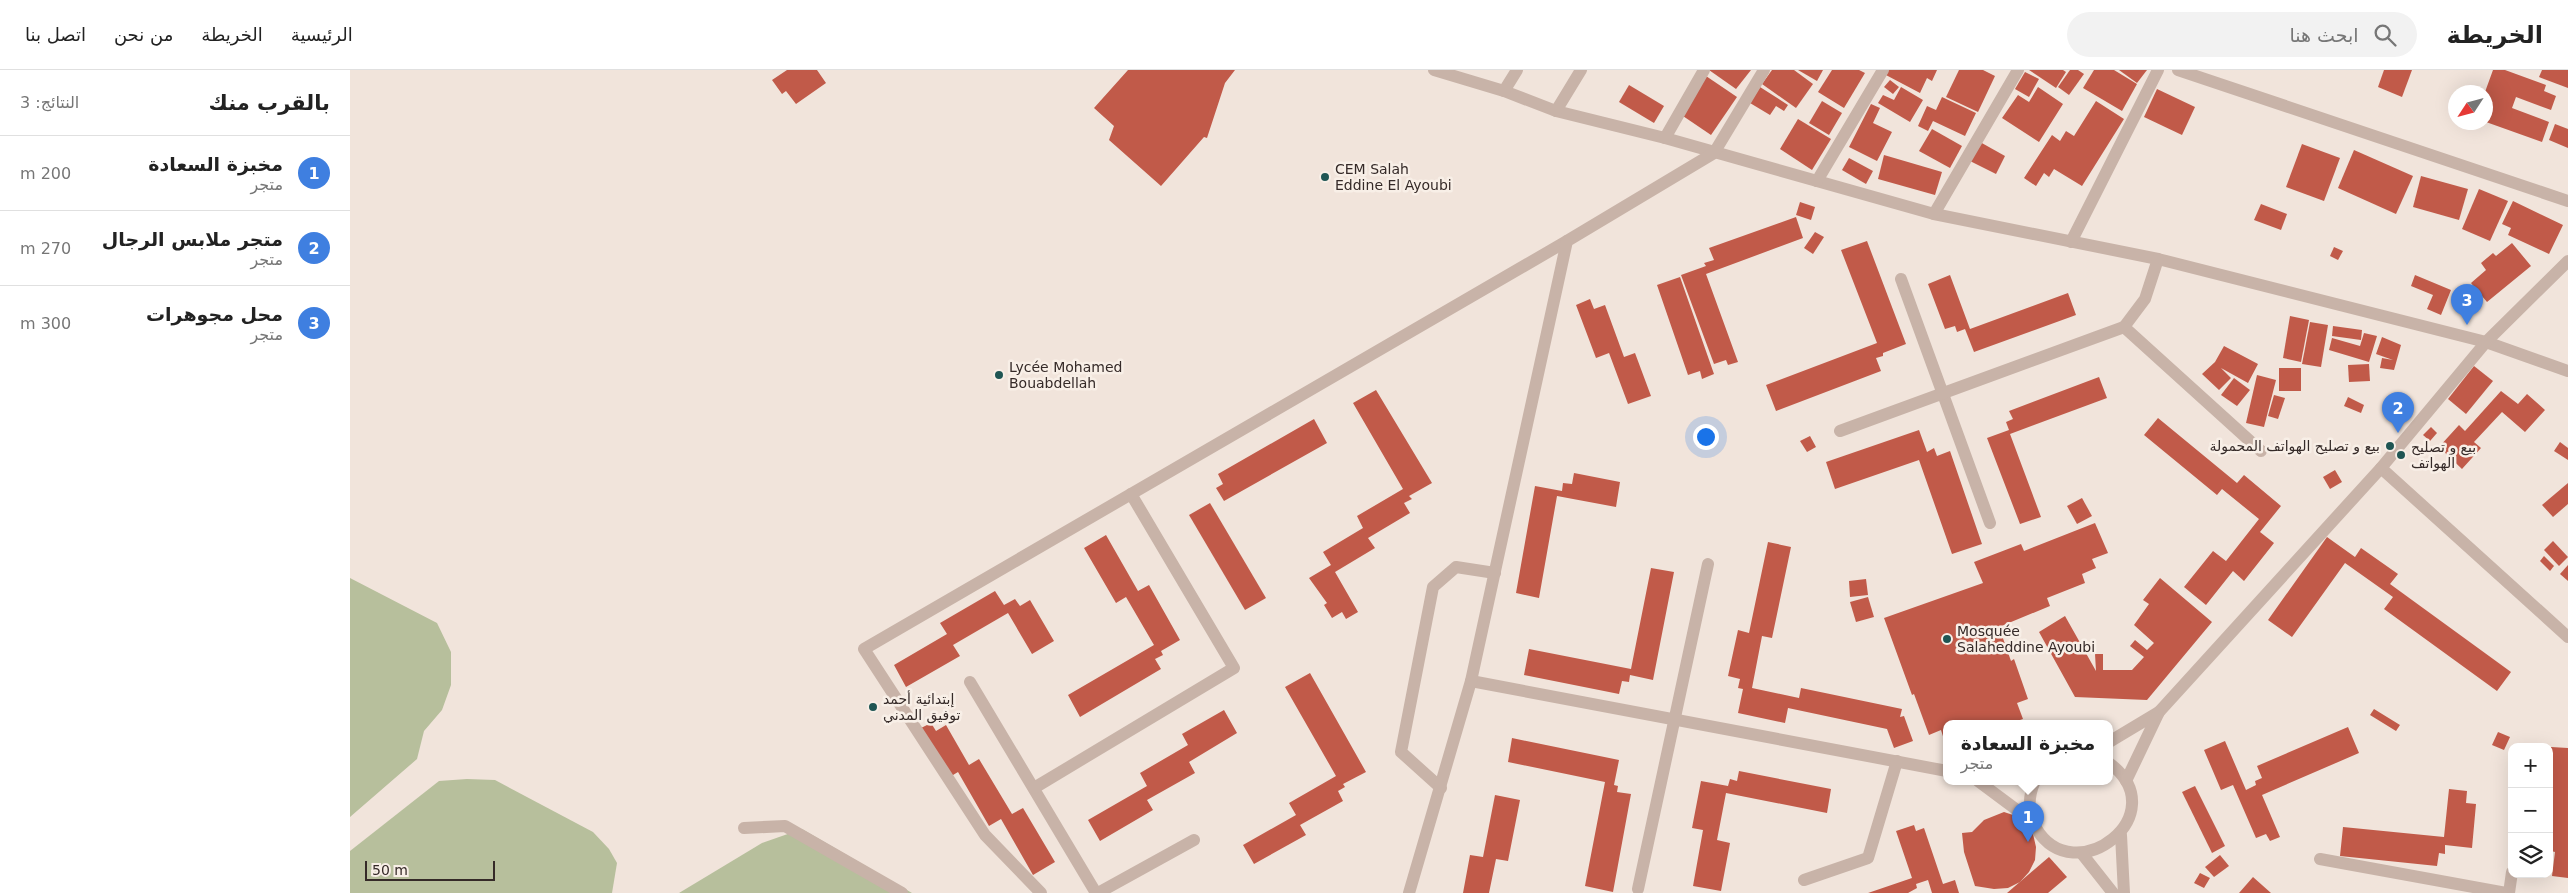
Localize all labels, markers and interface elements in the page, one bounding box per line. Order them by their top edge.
search box [2067,12,2417,57]
icon: search [2371,21,2399,49]
text: الخريطة [2447,21,2543,49]
text: اتصل بنا [25,24,86,45]
text: من نحن [114,24,173,45]
text: الخريطة [201,24,263,45]
text: الرئيسية [291,24,353,45]
text: ابحث هنا [2290,24,2359,46]
north arrow [2448,85,2493,130]
text: بالقرب منك [209,91,330,115]
text: النتائج: 3 [20,93,79,112]
text: مخبزة السعادة [148,153,283,175]
place label: CEM Salah Eddine El Ayoubi [1335,161,1452,193]
text: 200 m [20,164,71,183]
text: 1 [308,164,320,183]
marker: CEM Salah Eddine El Ayoubi [1319,171,1331,183]
text: متجر [250,175,283,194]
text: متجر ملابس الرجال [102,228,283,250]
text: 270 m [20,239,71,258]
text: 2 [308,239,320,258]
text: متجر [250,250,283,269]
pin: 3 [2451,284,2483,325]
text: محل مجوهرات [146,303,283,325]
text: 300 m [20,314,71,333]
text: 3 [308,314,320,333]
text: متجر [250,325,283,344]
place label: Lycée Mohamed Bouabdellah [1009,359,1122,391]
marker: Lycée Mohamed Bouabdellah [993,369,1005,381]
pin: 2 [2382,392,2414,433]
your location [1693,424,1719,450]
place label: بيع و تصليح الهواتف المحمولة [2209,438,2380,455]
place label: بيع و تصليح الهواتف [2411,439,2476,472]
marker: بيع و تصليح الهواتف المحمولة [2384,440,2396,452]
marker: بيع و تصليح الهواتف [2395,449,2407,461]
place label: Mosquée Salaheddine Ayoubi [1957,623,2095,655]
marker: Mosquée Salaheddine Ayoubi [1941,633,1953,645]
place label: إبتدائية أحمد توفيق المدني [883,690,960,724]
marker: إبتدائية أحمد توفيق المدني [867,701,879,713]
popup [1943,720,2113,785]
text: مخبزة السعادة [1961,732,2095,754]
map controls [2508,743,2553,878]
button: + [2508,743,2553,788]
text: متجر [1961,754,1993,773]
button: − [2508,788,2553,833]
pin: 1 [2012,801,2044,842]
button: layers [2508,833,2553,878]
scale bar [365,858,495,881]
text: 50 m [372,862,408,878]

